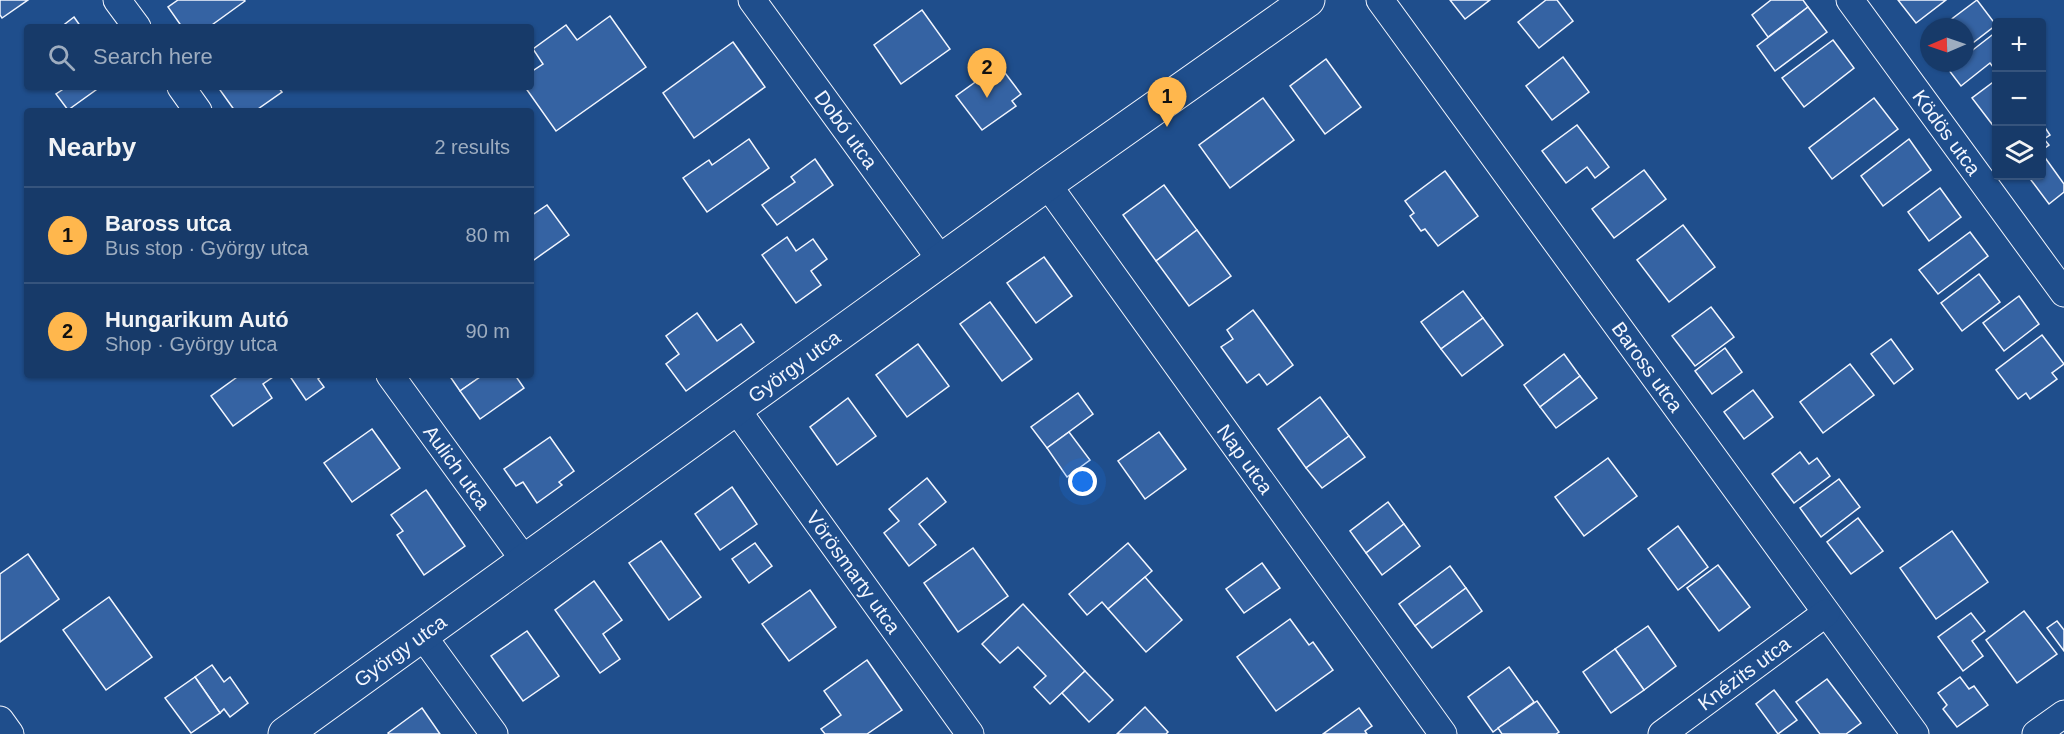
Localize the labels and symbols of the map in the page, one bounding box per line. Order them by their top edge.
north arrow [1920,18,1974,72]
pin: 2 [968,48,1006,98]
pin: 1 [1148,78,1186,127]
street label: Dobó utca [810,86,882,173]
street label: Ködös utca [1908,86,1986,180]
street label: Baross utca [1607,318,1688,417]
street label: György utca [744,325,845,407]
street label: Nap utca [1213,420,1278,499]
street label: Aulich utca [419,421,495,514]
your location [1068,467,1097,496]
street label: Vörösmarty utca [802,507,905,638]
street label: György utca [350,610,451,691]
street label: Knézits utca [1694,632,1795,715]

